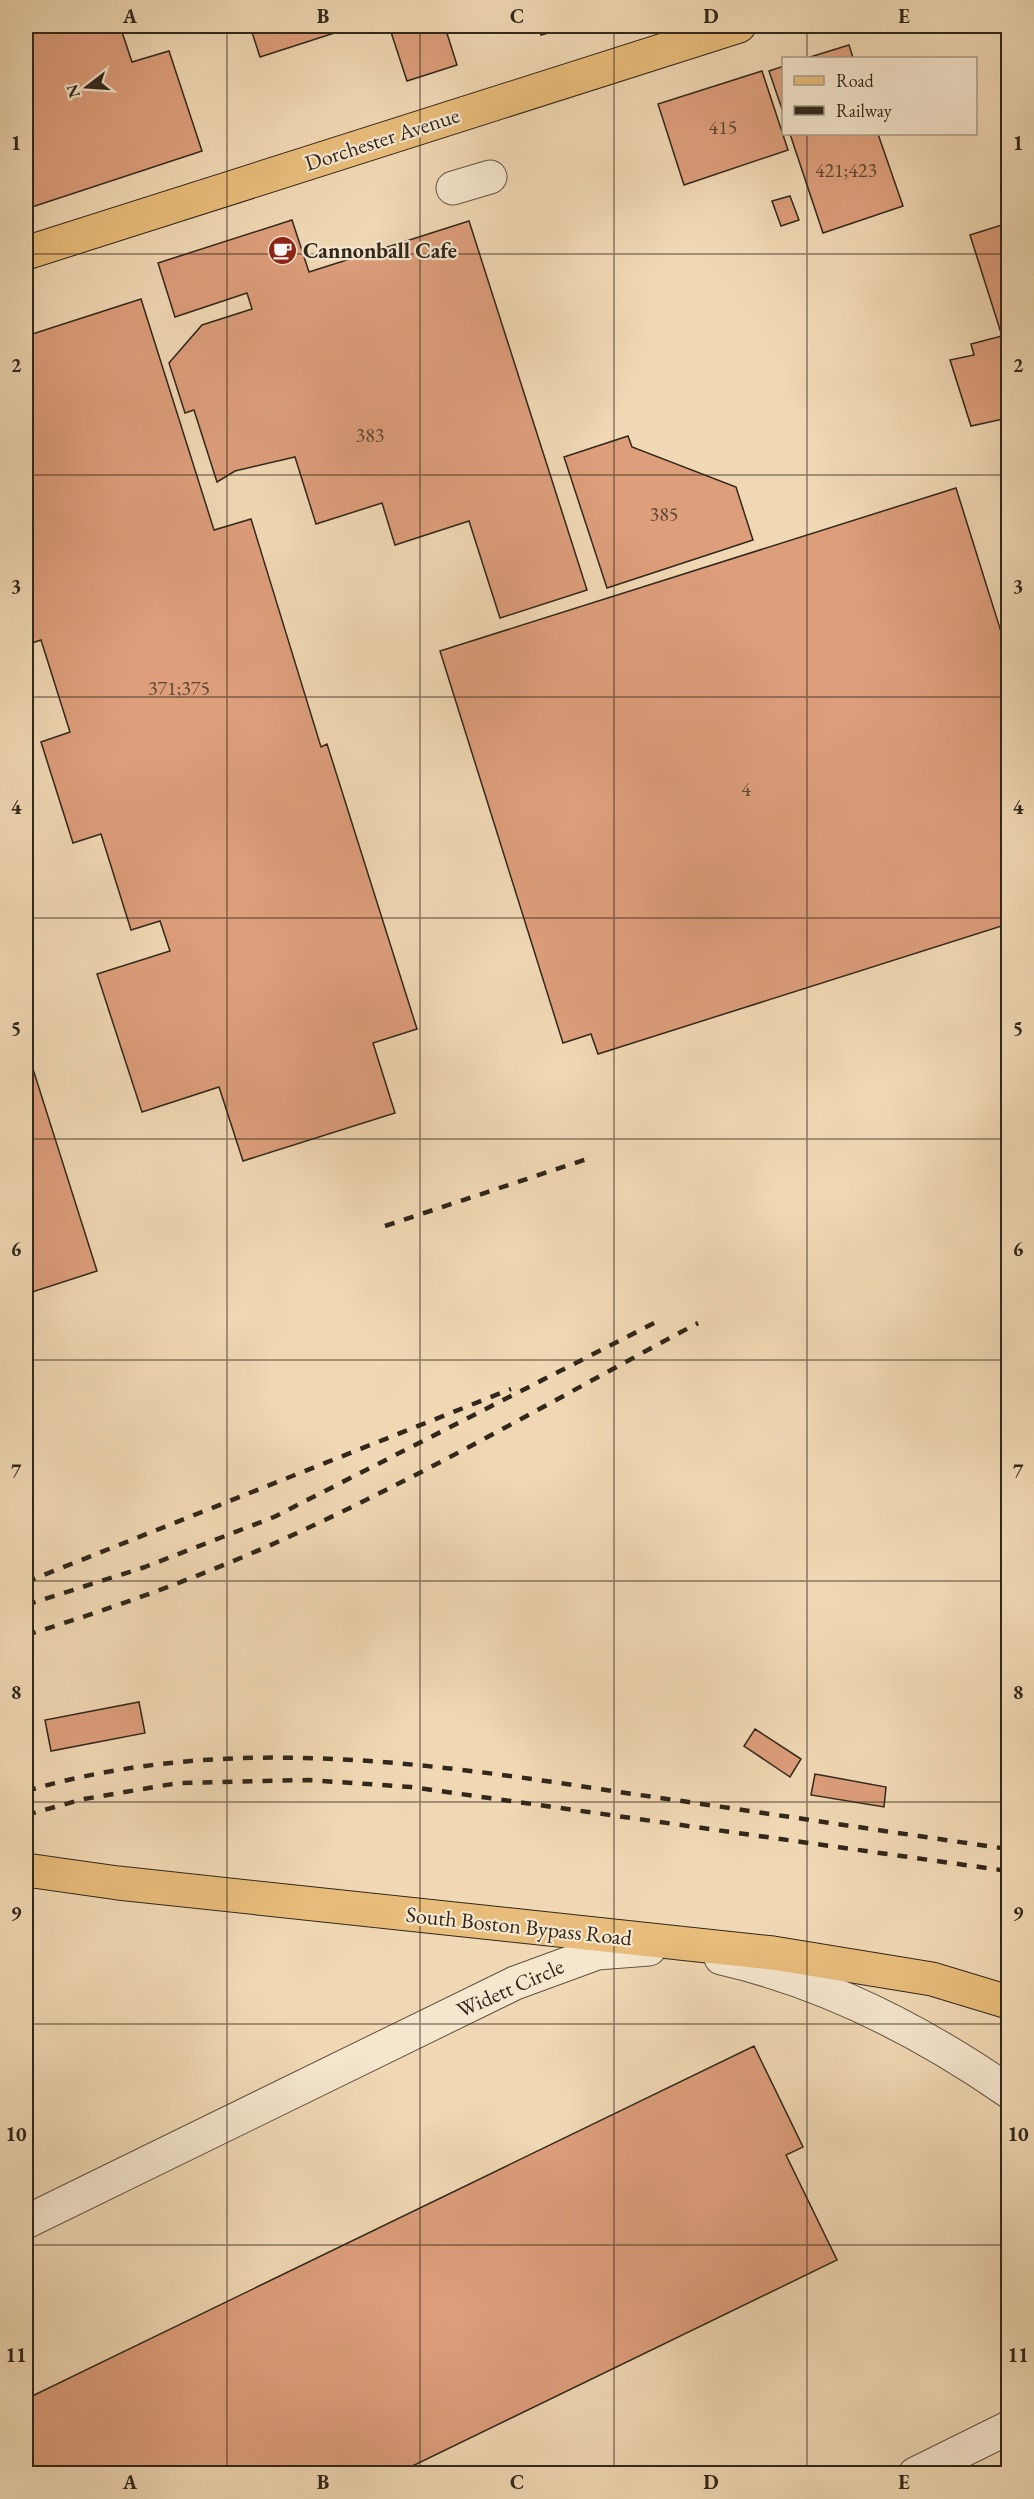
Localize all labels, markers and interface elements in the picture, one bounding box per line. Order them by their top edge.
text: A [122,3,138,29]
text: B [317,3,329,29]
text: C [510,3,524,29]
text: D [703,3,719,29]
text: E [898,3,910,29]
north arrow [57,57,117,117]
legend [782,57,977,135]
text: Road [836,69,875,92]
text: N [61,82,85,101]
text: Railway [836,99,892,122]
street label: Dorchester Avenue [301,100,464,178]
house number: 415 [709,114,737,140]
text: 1 [11,130,21,156]
text: 1 [1013,130,1023,156]
house number: 421;423 [815,157,877,183]
cafe icon: Cannonball Cafe [266,234,298,266]
place label: Cannonball Cafe [303,236,457,265]
text: 2 [11,352,22,378]
text: 2 [1013,352,1024,378]
house number: 383 [356,422,384,448]
house number: 385 [650,501,678,527]
text: 3 [11,573,21,599]
text: 3 [1013,573,1023,599]
house number: 371;375 [148,675,210,701]
house number: 4 [741,776,751,802]
text: 4 [11,794,22,820]
text: 4 [1013,794,1024,820]
text: 5 [11,1015,21,1041]
text: 5 [1013,1015,1023,1041]
text: 6 [11,1236,22,1262]
text: 6 [1013,1236,1024,1262]
text: 7 [11,1458,22,1484]
text: 7 [1013,1458,1024,1484]
text: 8 [11,1679,21,1705]
text: 8 [1013,1679,1023,1705]
text: 9 [11,1900,22,1926]
street label: South Boston Bypass Road [405,1900,634,1952]
text: 9 [1013,1900,1024,1926]
street label: Widett Circle [452,1951,568,2024]
text: 10 [5,2121,27,2147]
text: 10 [1007,2121,1029,2147]
text: 11 [5,2342,27,2368]
text: 11 [1007,2342,1029,2368]
text: A [122,2469,138,2495]
text: B [317,2469,329,2495]
text: C [510,2469,524,2495]
text: D [703,2469,719,2495]
text: E [898,2469,910,2495]

